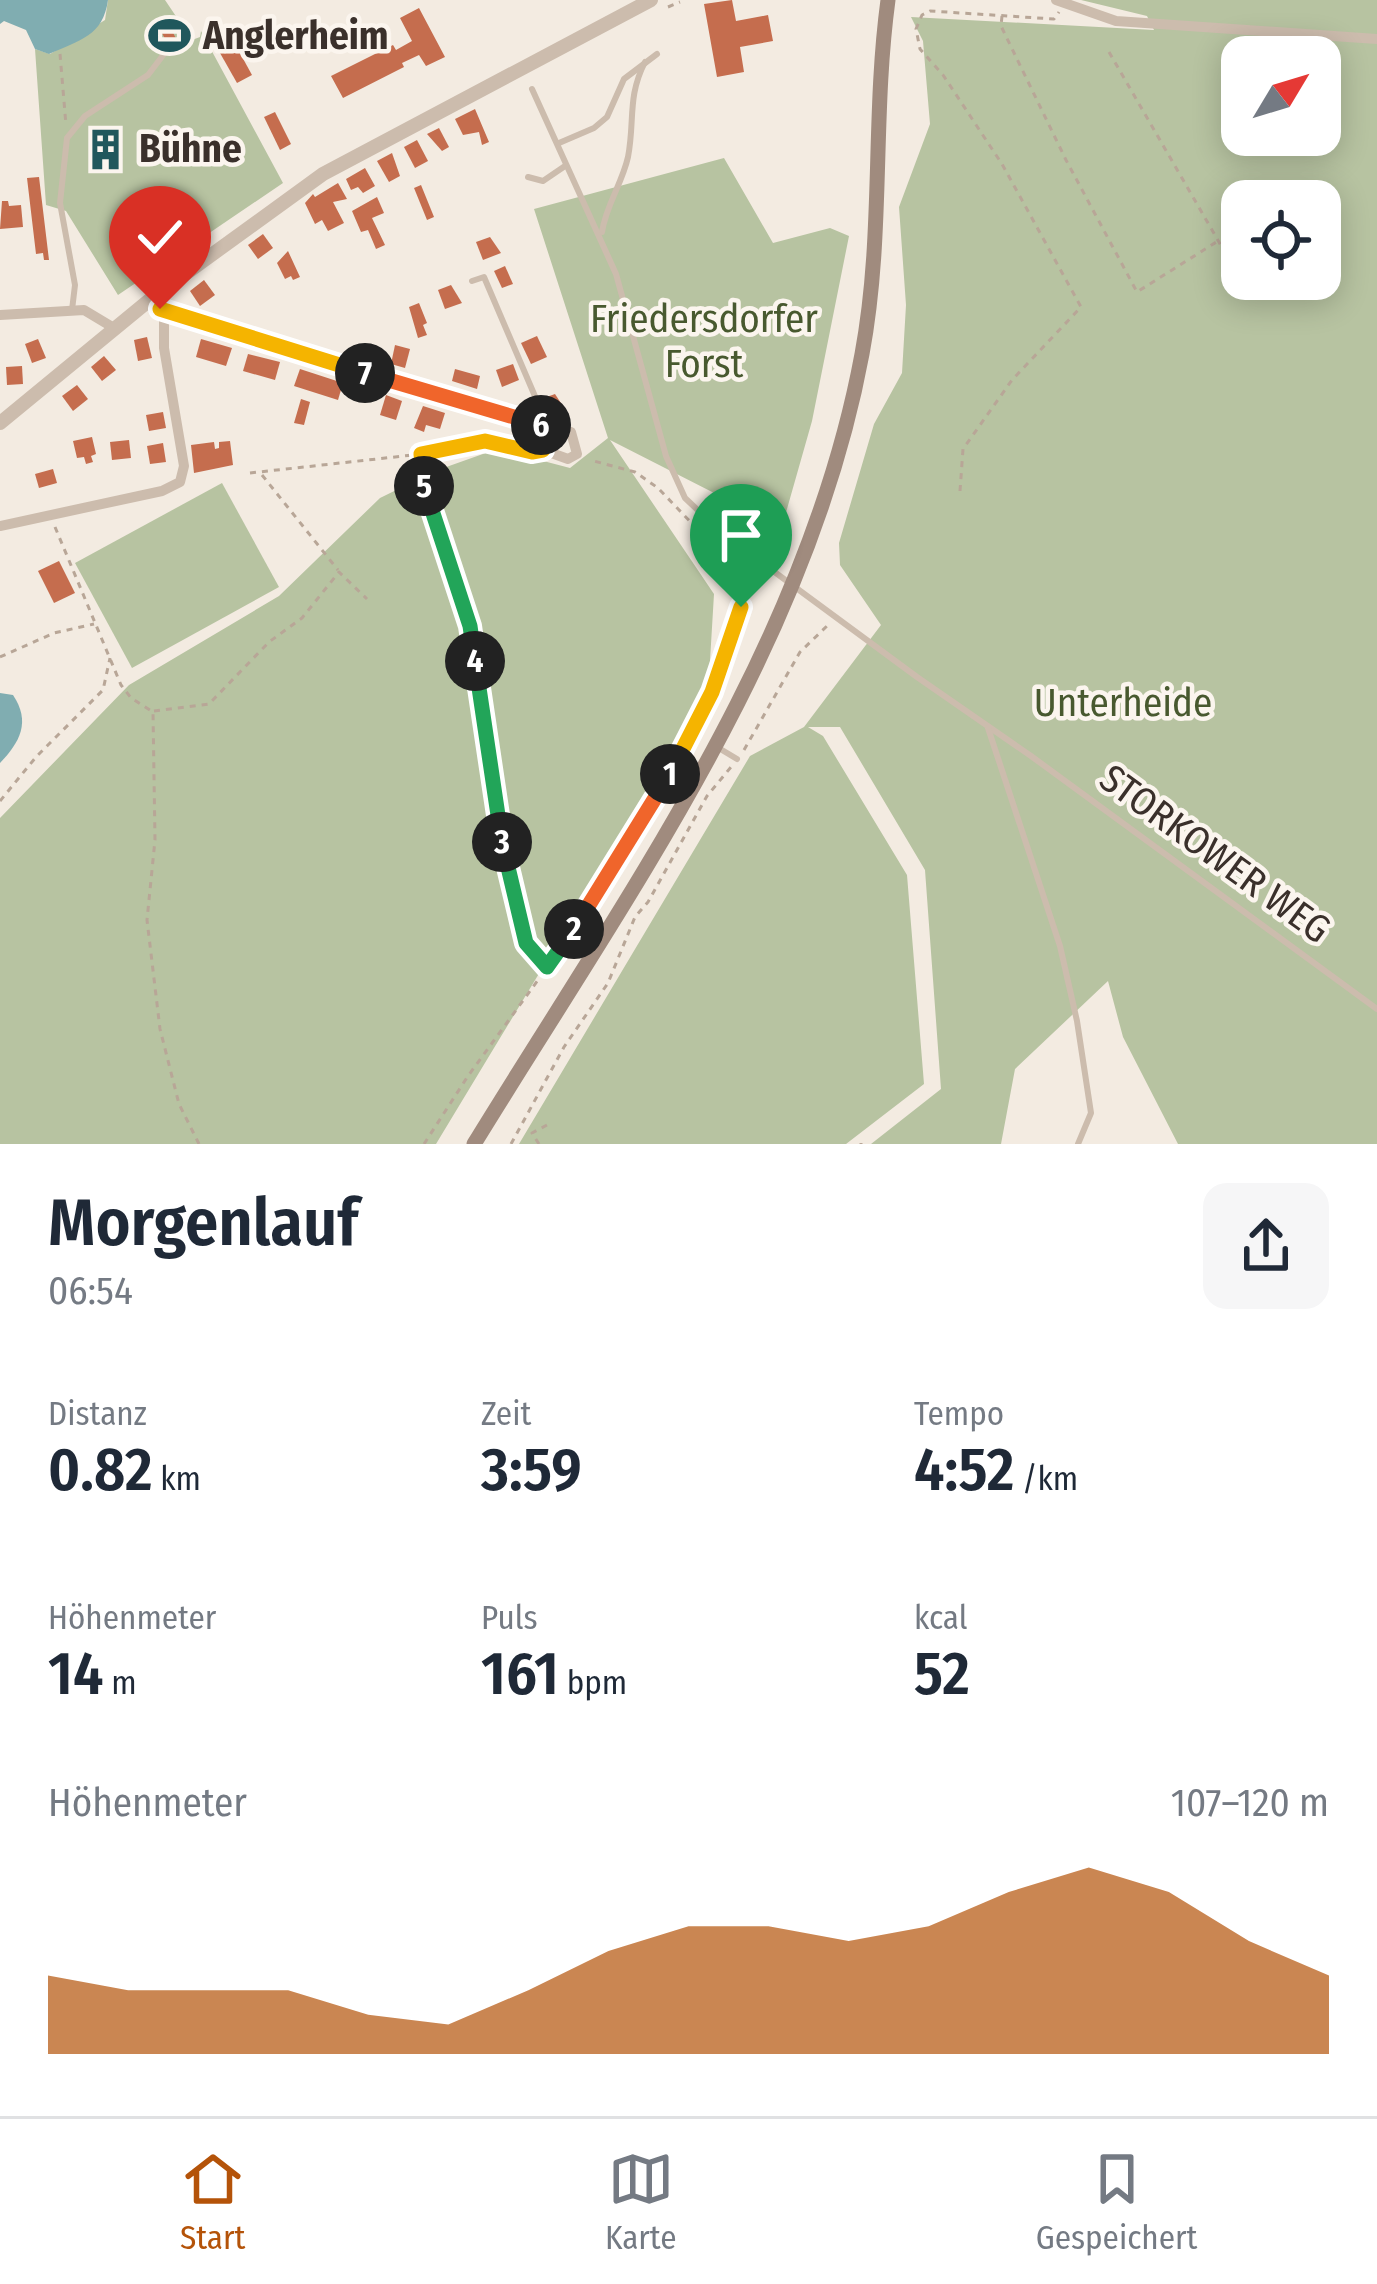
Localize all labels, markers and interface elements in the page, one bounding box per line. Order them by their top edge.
sports icon: Anglerheim [146,13,192,59]
place label: Anglerheim [202,13,389,59]
north arrow [1221,36,1341,156]
map controls [1221,36,1341,300]
building icon: Bühne [82,126,128,172]
place label: Bühne [139,126,242,172]
button: locate [1221,180,1341,300]
pin [109,186,211,309]
icon: check [127,204,193,270]
park label: Friedersdorfer Forst [590,296,818,387]
pin: 7 [335,343,395,403]
text: 7 [358,353,372,393]
pin: 6 [511,395,571,455]
text: 6 [532,405,550,445]
pin: 5 [394,456,454,516]
text: 5 [416,466,432,506]
pin [690,484,792,607]
icon: arrive [708,502,774,568]
pin: 4 [445,631,505,691]
text: 4 [467,641,483,681]
park label: Unterheide [1034,680,1212,726]
pin: 1 [640,744,700,804]
text: 1 [663,754,677,794]
street label: STORKOWER WEG [1091,755,1339,953]
pin: 3 [472,812,532,872]
text: 3 [494,822,510,862]
pin: 2 [544,899,604,959]
text: 2 [566,909,582,949]
text: Morgenlauf [48,1183,359,1262]
button: share [1203,1183,1329,1309]
text: 06:54 [48,1268,133,1314]
text: Distanz [48,1394,147,1434]
text: Zeit [481,1394,531,1434]
text: Tempo [914,1394,1004,1434]
text: 0.82 [48,1434,152,1506]
text: 3:59 [481,1434,582,1506]
text: 4:52 [914,1434,1014,1506]
text: km [152,1459,201,1499]
text: /km [1014,1459,1078,1499]
text: Höhenmeter [48,1598,216,1638]
text: Puls [481,1598,538,1638]
text: kcal [914,1598,967,1638]
text: 14 [48,1638,103,1710]
text: 161 [481,1638,559,1710]
text: 52 [914,1638,970,1710]
text: m [103,1663,137,1703]
text: bpm [559,1663,627,1703]
text: Höhenmeter [48,1780,247,1826]
text: 107–120 m [1171,1780,1329,1826]
tab: Start [180,2146,246,2258]
tab: Karte [605,2146,676,2258]
tab: Gespeichert [1036,2146,1197,2258]

